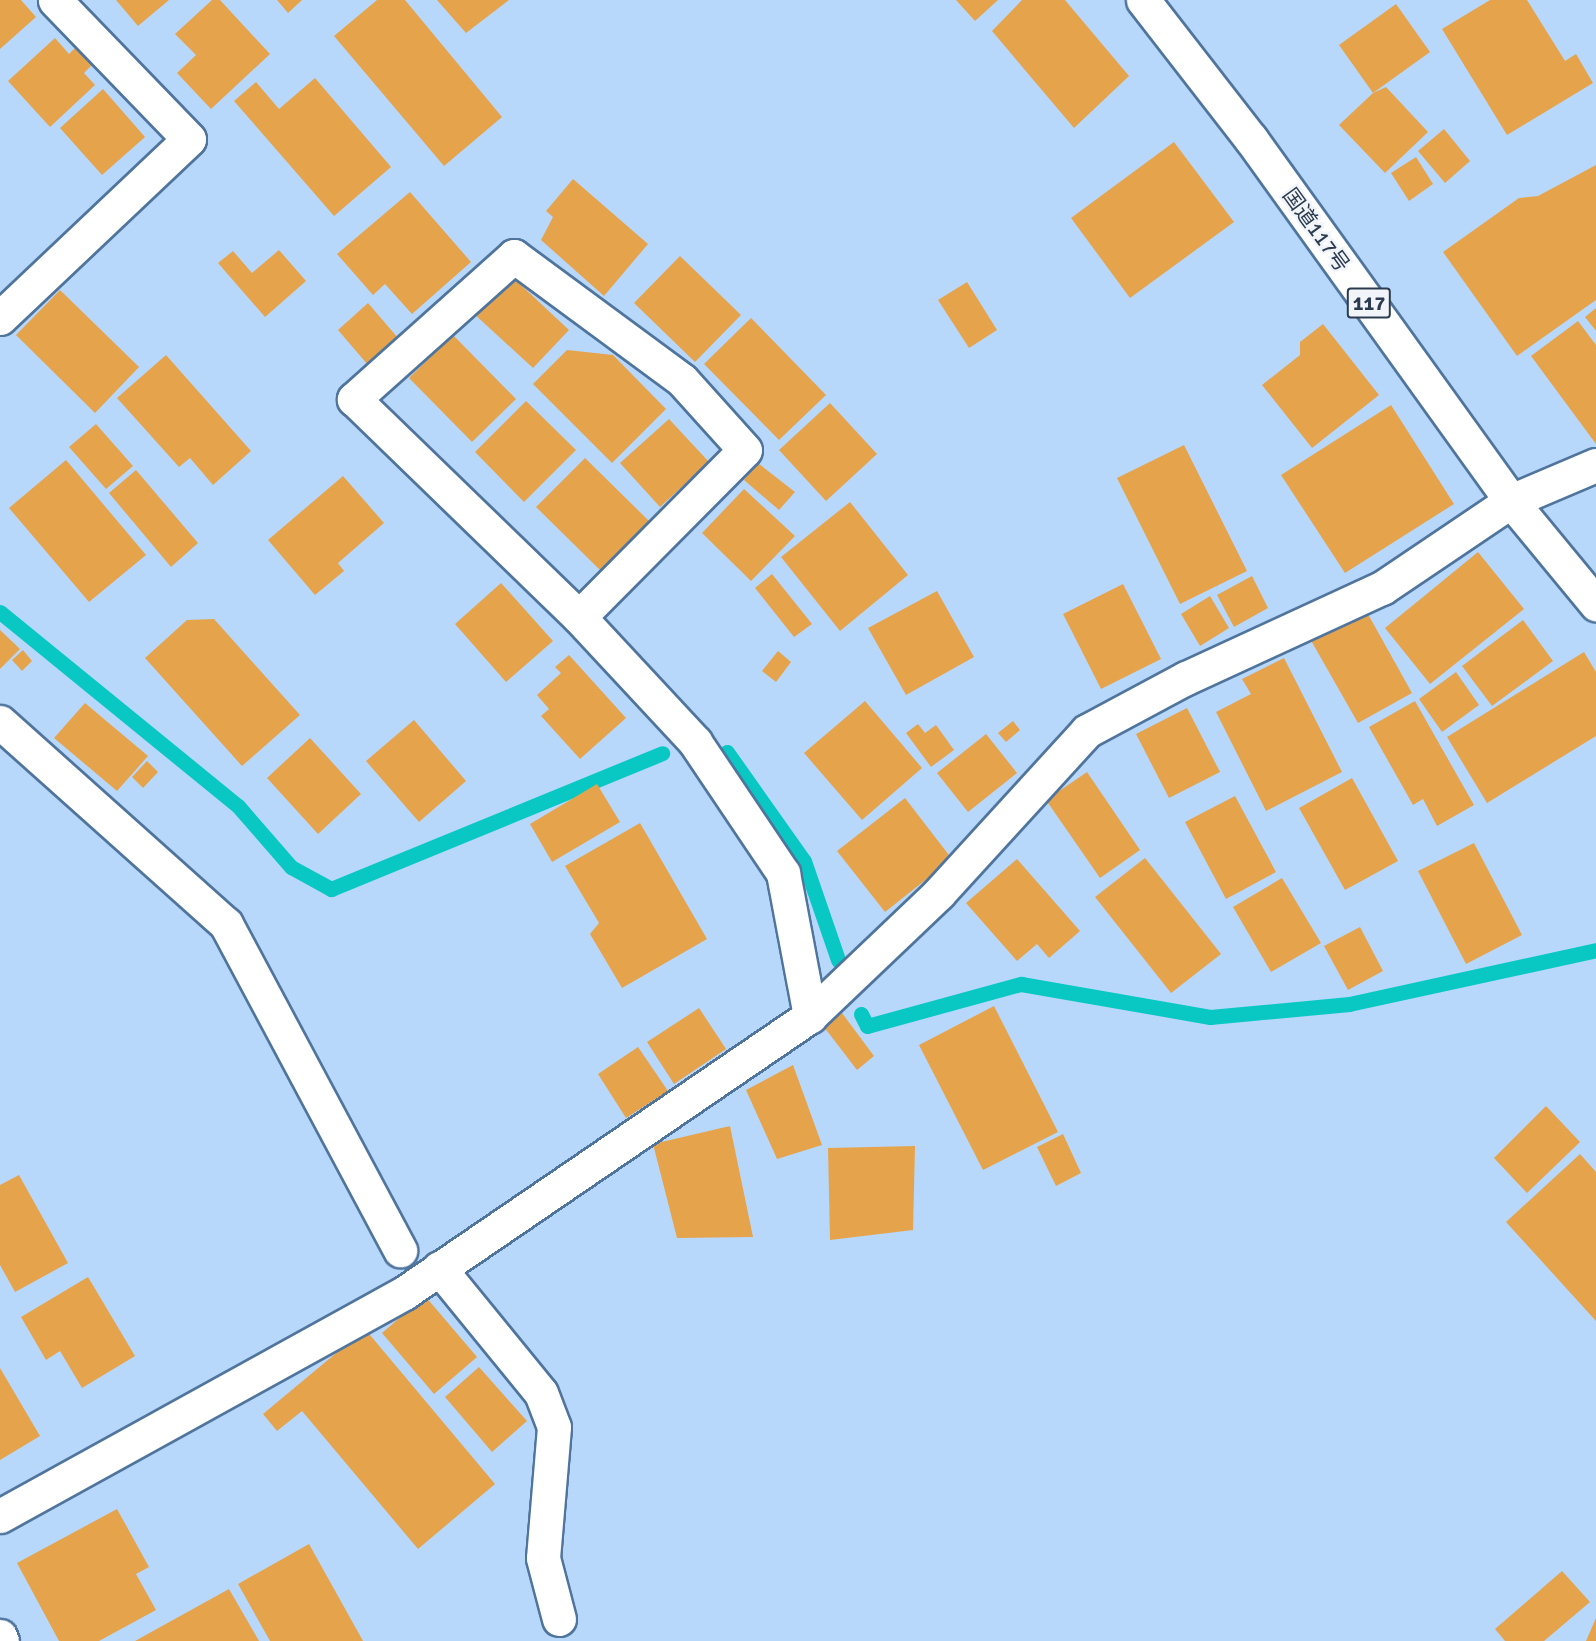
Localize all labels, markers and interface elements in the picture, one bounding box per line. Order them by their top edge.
street label: 国道117号 [1277,183,1355,277]
road number: 117 [1346,286,1392,320]

